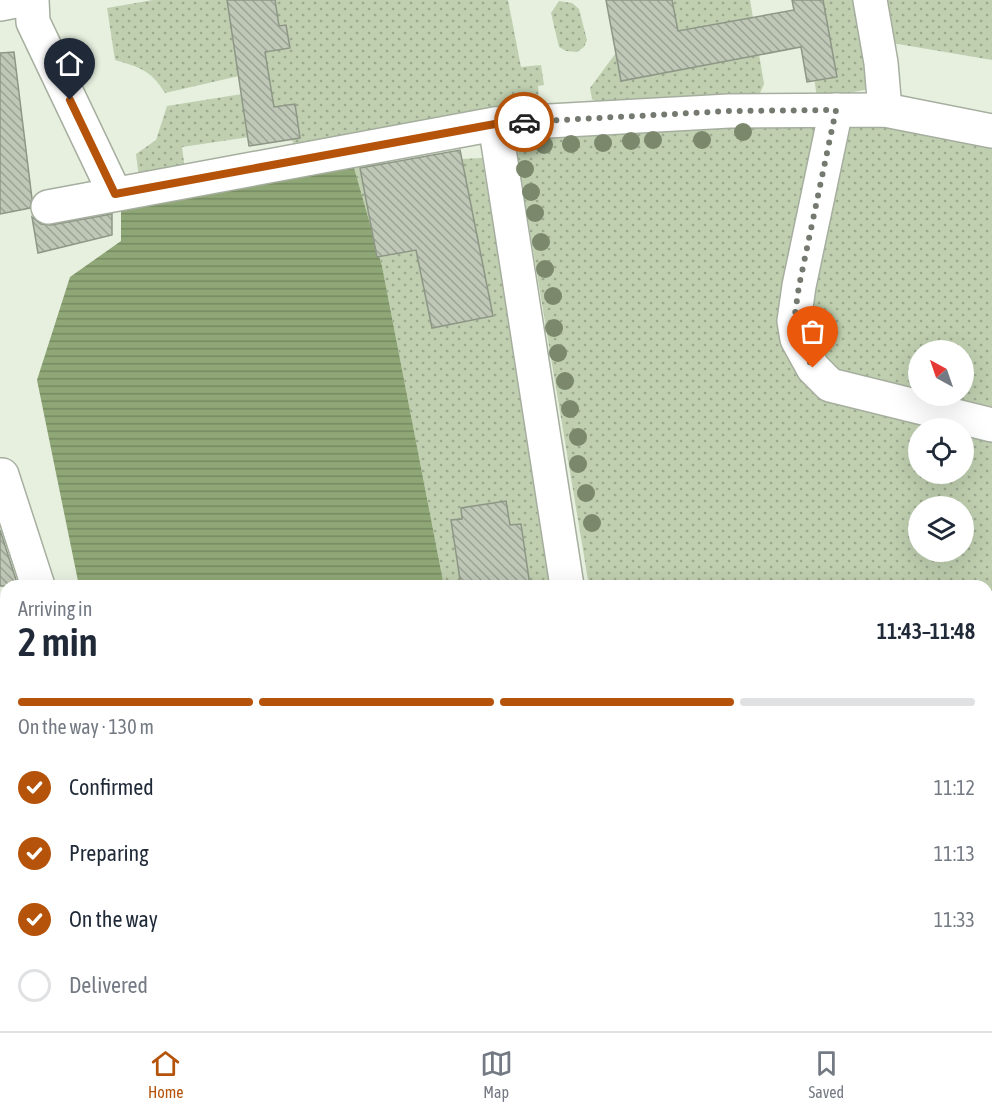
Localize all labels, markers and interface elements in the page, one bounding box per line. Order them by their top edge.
pin [44,38,95,100]
icon: home [53,47,86,80]
courier [494,92,554,152]
icon: car [508,106,541,139]
pin [787,306,838,368]
icon: bag [796,315,829,348]
north arrow [908,340,974,406]
map controls [908,340,974,562]
button: locate [908,418,974,484]
button: layers [908,496,974,562]
text: Arriving in [18,597,92,620]
text: 11:43–11:48 [877,618,975,644]
text: 2 min [18,620,98,664]
text: On the way · 130 m [18,715,154,738]
icon: check [18,771,51,804]
text: Confirmed [69,774,154,800]
text: 11:12 [934,776,975,799]
icon: check [18,837,51,870]
text: Preparing [69,840,149,866]
text: 11:13 [934,842,975,865]
icon: check [18,903,51,936]
text: On the way [69,906,158,932]
text: 11:33 [934,908,975,931]
text: Delivered [69,972,148,998]
tab: Home [148,1047,184,1101]
tab: Map [480,1047,513,1101]
tab: Saved [809,1047,844,1101]

